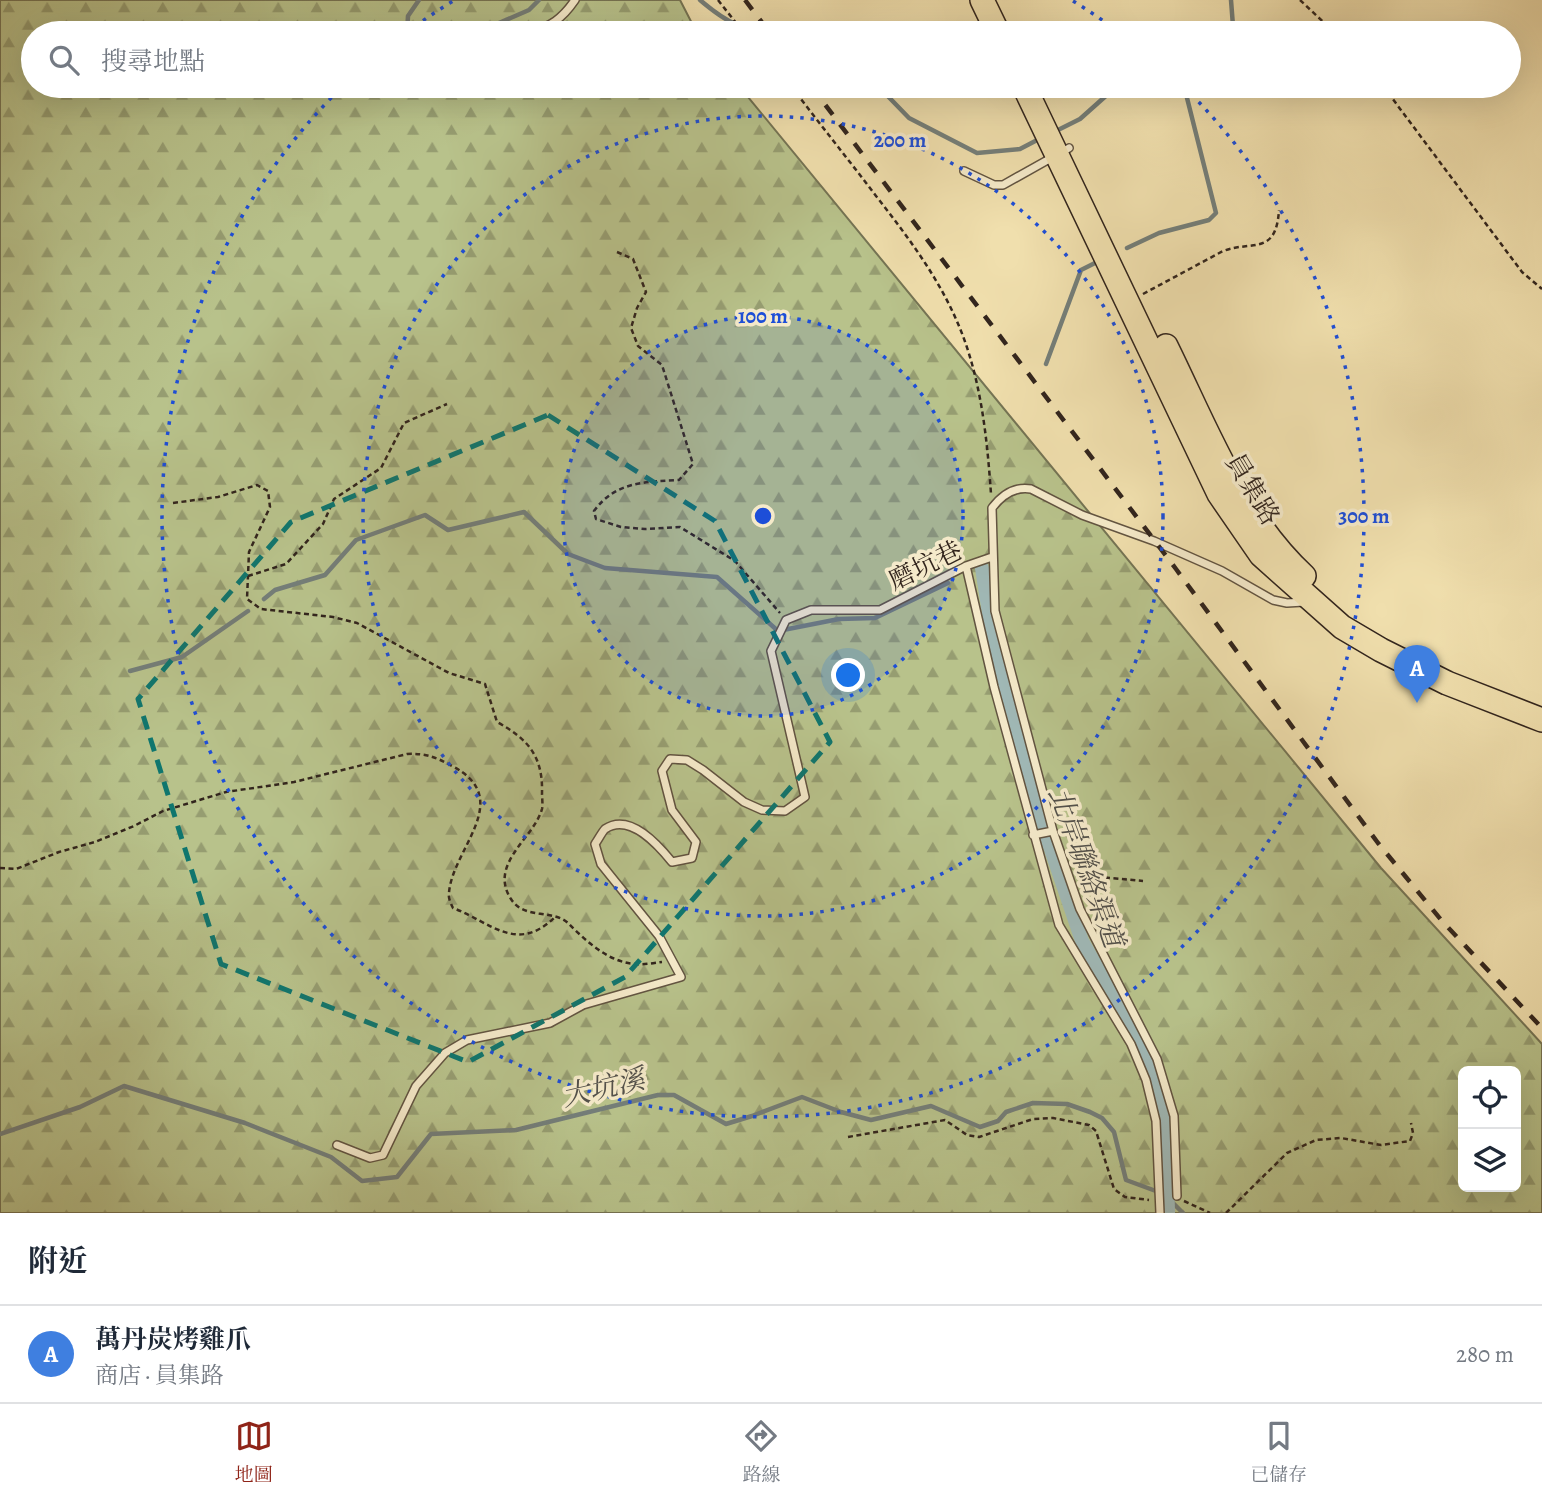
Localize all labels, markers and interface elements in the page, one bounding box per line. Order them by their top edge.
search box [21,21,1521,98]
icon: search [45,41,83,79]
text: 搜尋地點 [101,44,205,79]
text: 200 m [874,126,927,154]
text: 100 m [738,302,788,330]
street label: 員集路 [1217,447,1288,532]
text: 300 m [1338,502,1390,530]
centre of rings [751,504,775,528]
street label: 磨坑巷 [882,533,968,598]
pin: A [1394,645,1440,703]
your location [831,658,865,692]
water label: 北岸聯絡渠道 [1039,782,1134,956]
water label: 大坑溪 [558,1059,651,1116]
map controls [1458,1066,1521,1192]
button: locate [1458,1066,1521,1129]
button: layers [1458,1129,1521,1192]
text: 附近 [28,1241,88,1281]
text: 萬丹炭烤雞爪 [95,1322,251,1357]
text: A [44,1339,58,1370]
text: 280 m [1456,1339,1514,1370]
text: 商店 · 員集路 [95,1360,224,1391]
tab: 地圖 [235,1417,273,1488]
tab: 路線 [742,1417,780,1488]
tab: 已儲存 [1250,1417,1307,1488]

